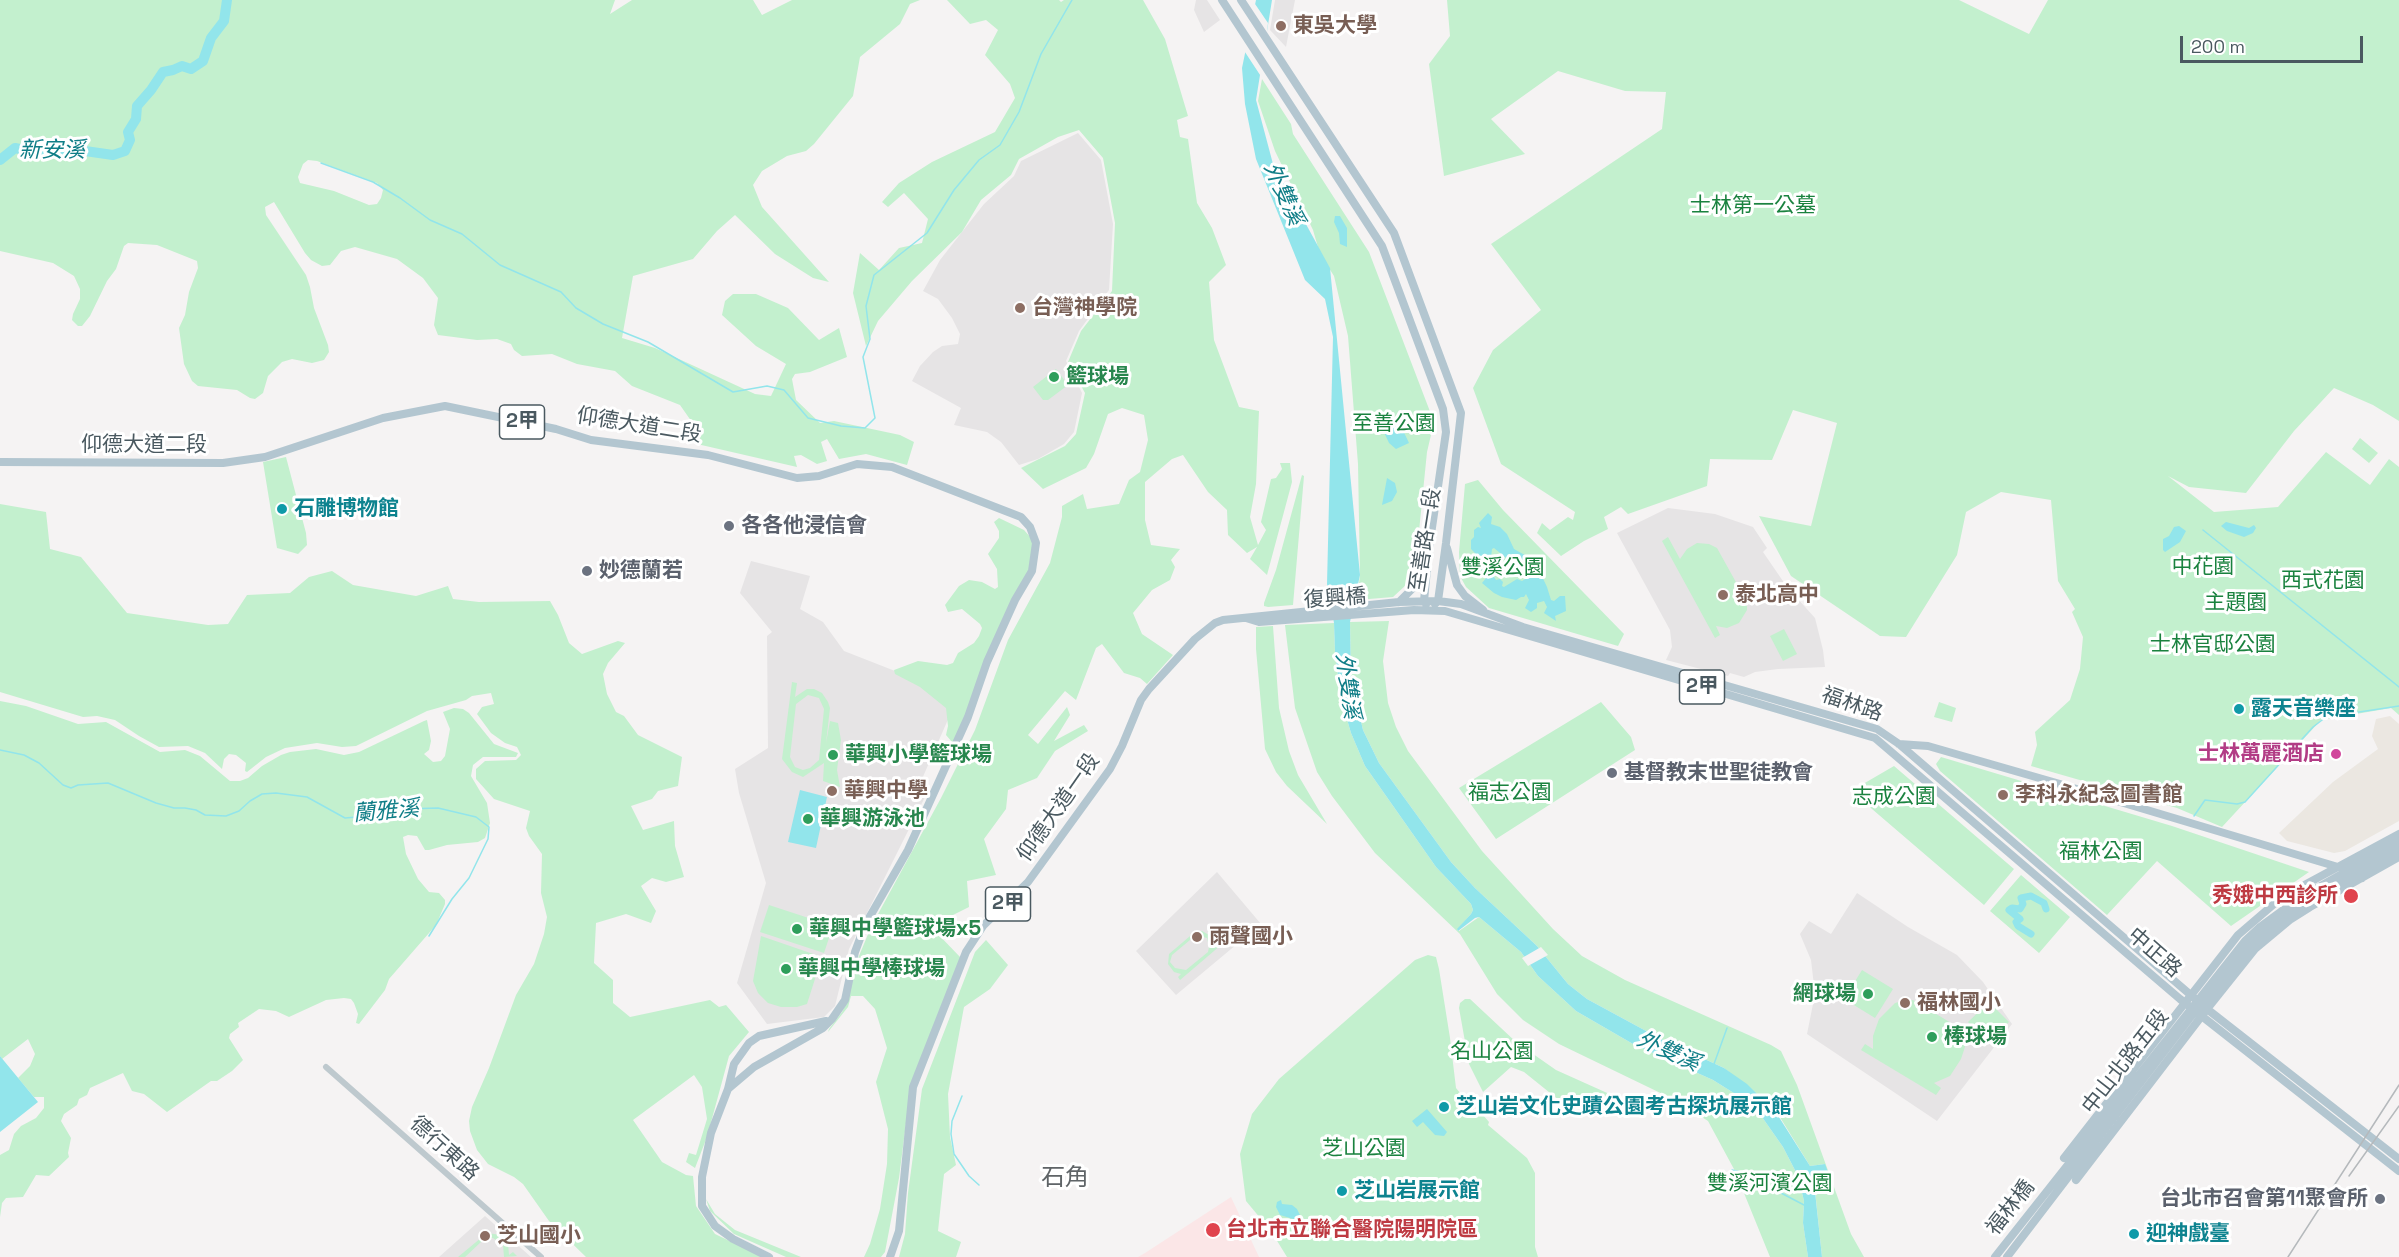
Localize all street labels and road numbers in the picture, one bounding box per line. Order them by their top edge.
street label: 仰德大道二段 [575,404,703,448]
road number: 2甲 [500,405,544,439]
street label: 仰德大道二段 [81,432,207,458]
street label: 至善路一段 [1405,486,1447,594]
street label: 復興橋 [1303,584,1367,614]
road number: 2甲 [1680,670,1724,704]
street label: 福林路 [1818,683,1886,727]
street label: 仰德大道一段 [1013,749,1105,867]
road number: 2甲 [986,887,1030,921]
street label: 中正路 [2122,923,2186,983]
street label: 中山北路五段 [2077,1005,2175,1119]
street label: 德行東路 [404,1112,484,1186]
street label: 福林橋 [1982,1175,2040,1241]

